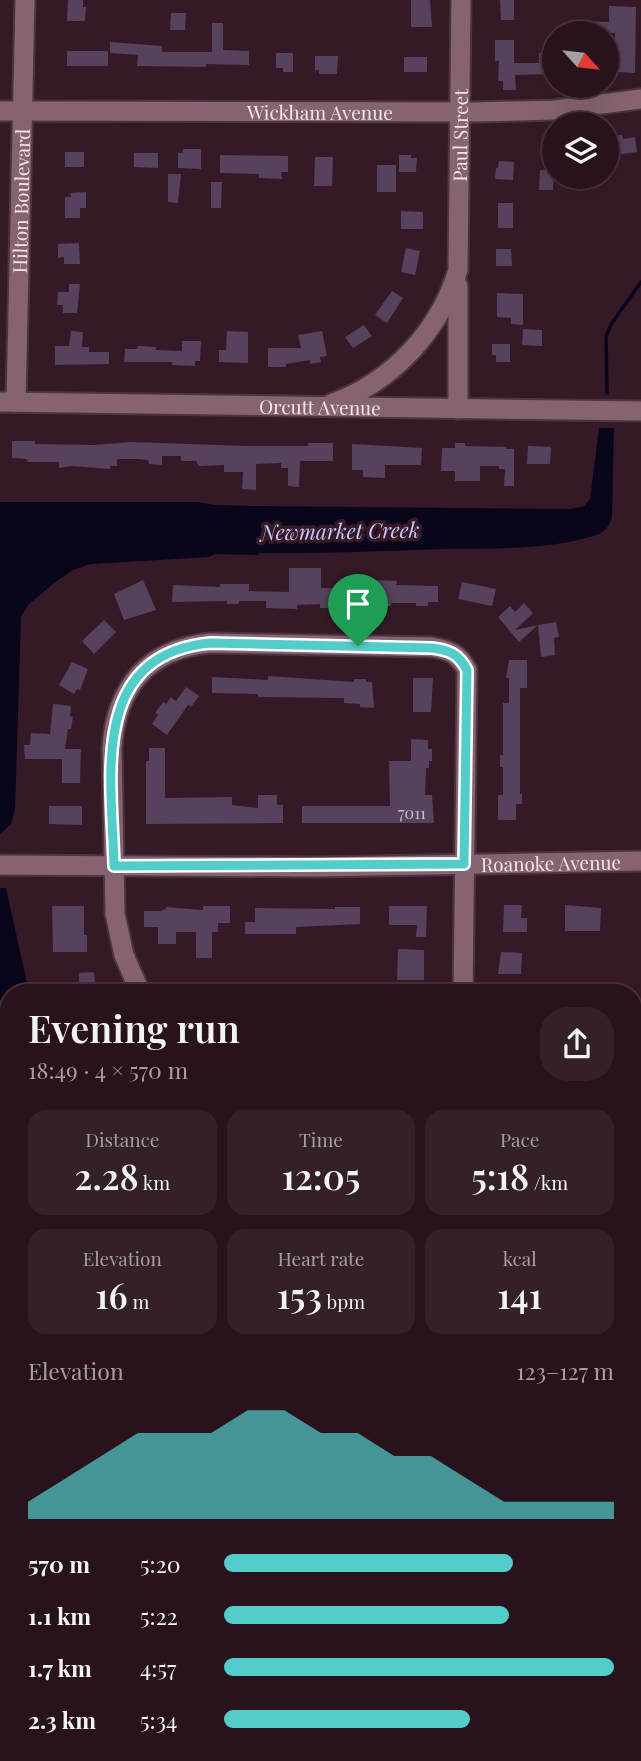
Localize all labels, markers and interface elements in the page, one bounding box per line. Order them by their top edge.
north arrow [542,21,620,98]
map controls [542,21,619,189]
street label: Paul Street [446,89,473,182]
street label: Wickham Avenue [246,99,393,125]
button: layers [542,112,619,189]
street label: Hilton Boulevard [6,129,35,274]
street label: Orcutt Avenue [259,393,381,420]
water label: Newmarket Creek [258,515,420,545]
pin [328,574,388,646]
icon: arrive [339,585,377,623]
house number: 7011 [398,802,426,823]
street label: Roanoke Avenue [481,848,621,877]
text: Evening run [28,1002,240,1053]
button: share [540,1007,614,1081]
text: 18:49 · 4 × 570 m [28,1054,188,1085]
text: Distance [85,1126,159,1152]
text: Time [299,1126,343,1152]
text: Pace [500,1126,539,1152]
text: 2.28 [75,1152,139,1199]
text: 12:05 [282,1152,360,1199]
text: 5:18 [471,1152,529,1199]
text: km [139,1169,170,1195]
text: /km [529,1169,568,1195]
text: Elevation [83,1245,162,1271]
text: Heart rate [278,1245,364,1271]
text: kcal [503,1245,537,1271]
text: 16 [95,1271,128,1318]
text: 153 [277,1271,322,1318]
text: 141 [497,1271,542,1318]
text: m [128,1288,149,1314]
text: bpm [322,1288,365,1314]
text: Elevation [28,1355,124,1386]
text: 123–127 m [516,1355,614,1386]
text: 570 m [28,1548,90,1579]
text: 5:20 [140,1548,180,1579]
text: 1.1 km [28,1600,91,1631]
text: 5:22 [140,1600,178,1631]
text: 1.7 km [28,1652,92,1683]
text: 4:57 [140,1652,176,1683]
text: 2.3 km [28,1704,96,1735]
text: 5:34 [140,1704,177,1735]

